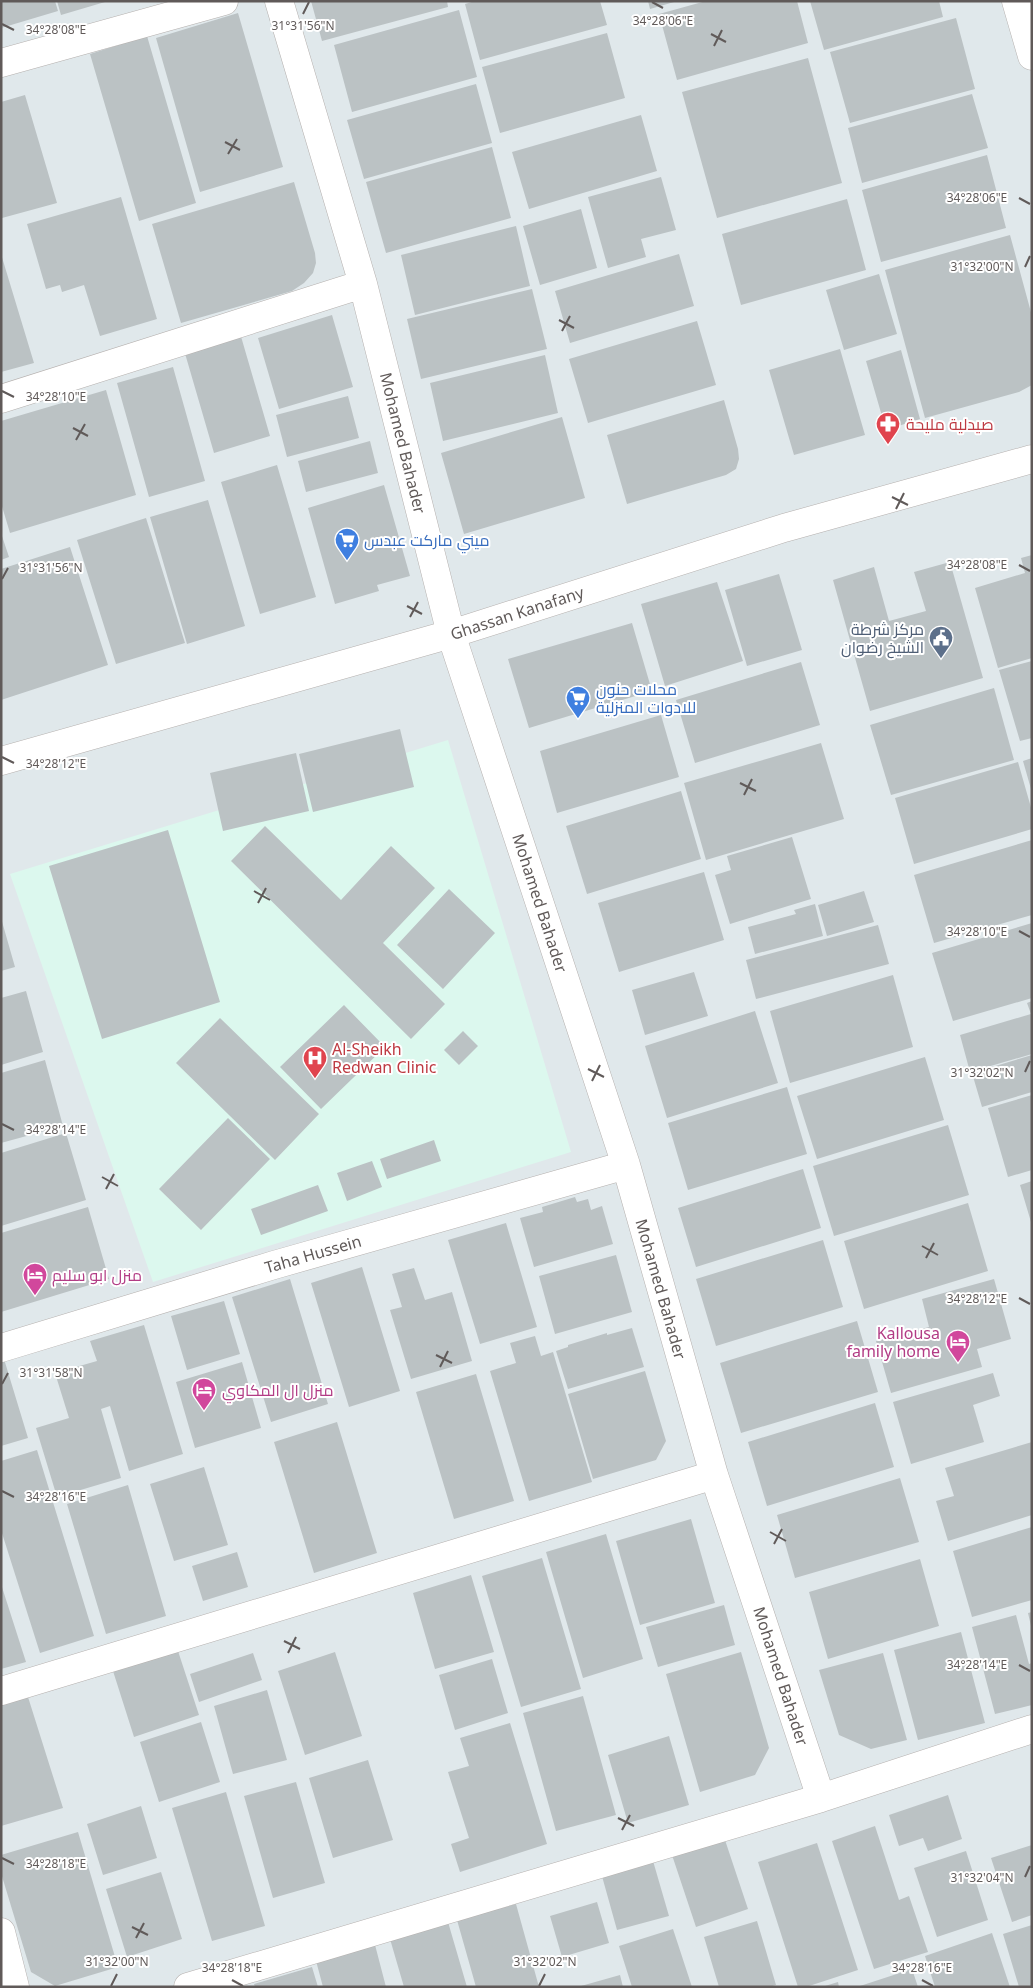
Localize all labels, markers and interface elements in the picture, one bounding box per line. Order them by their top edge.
text: 34°28'06"E [633,12,693,29]
text: 31°31'56"N [271,17,335,34]
text: 34°28'08"E [26,21,86,38]
text: 34°28'06"E [947,189,1007,206]
text: 31°32'00"N [950,258,1014,275]
street label: Mohamed Bahader [375,370,431,516]
text: 34°28'10"E [26,388,86,405]
pharmacy icon: صيدلية مليحة [875,411,901,445]
place label: صيدلية مليحة [906,413,994,435]
supermarket icon: ميني ماركت عبدس [334,527,360,561]
place label: ميني ماركت عبدس [364,529,489,554]
text: 34°28'08"E [947,556,1007,573]
text: 31°31'56"N [19,559,83,576]
street label: Ghassan Kanafany [447,581,587,645]
place label: مركز شرطة الشيخ رضوان [841,618,924,659]
public building icon: مركز شرطة الشيخ رضوان [928,625,954,659]
place label: محلات حنون للادوات المنزلية [596,678,696,718]
supermarket icon: محلات حنون للادوات المنزلية [565,685,591,719]
text: 34°28'12"E [26,755,86,772]
street label: Mohamed Bahader [507,831,573,976]
text: 34°28'10"E [947,923,1007,940]
place label: Al-Sheikh Redwan Clinic [332,1038,437,1078]
hospital icon: Al-Sheikh Redwan Clinic [302,1045,328,1079]
text: 31°32'02"N [950,1064,1014,1081]
text: 34°28'14"E [26,1121,86,1138]
street label: Mohamed Bahader [630,1216,692,1362]
street label: Taha Hussein [262,1230,364,1278]
hotel icon: منزل ابو سليم [22,1262,48,1296]
place label: منزل ابو سليم [52,1264,142,1287]
text: 34°28'12"E [947,1290,1007,1307]
place label: Kallousa family home [846,1322,940,1362]
hotel icon: Kallousa family home [945,1329,971,1363]
text: 31°31'58"N [19,1364,83,1381]
hotel icon: منزل ال المكاوي [191,1377,217,1411]
place label: منزل ال المكاوي [222,1379,334,1404]
text: 34°28'16"E [26,1488,86,1505]
street label: Mohamed Bahader [748,1604,814,1749]
text: 34°28'14"E [947,1656,1007,1673]
text: 34°28'18"E [26,1855,86,1872]
text: 31°32'04"N [950,1869,1014,1886]
text: 31°32'00"N [85,1953,149,1970]
text: 31°32'02"N [513,1953,577,1970]
text: 34°28'18"E [202,1959,262,1976]
text: 34°28'16"E [892,1959,952,1976]

